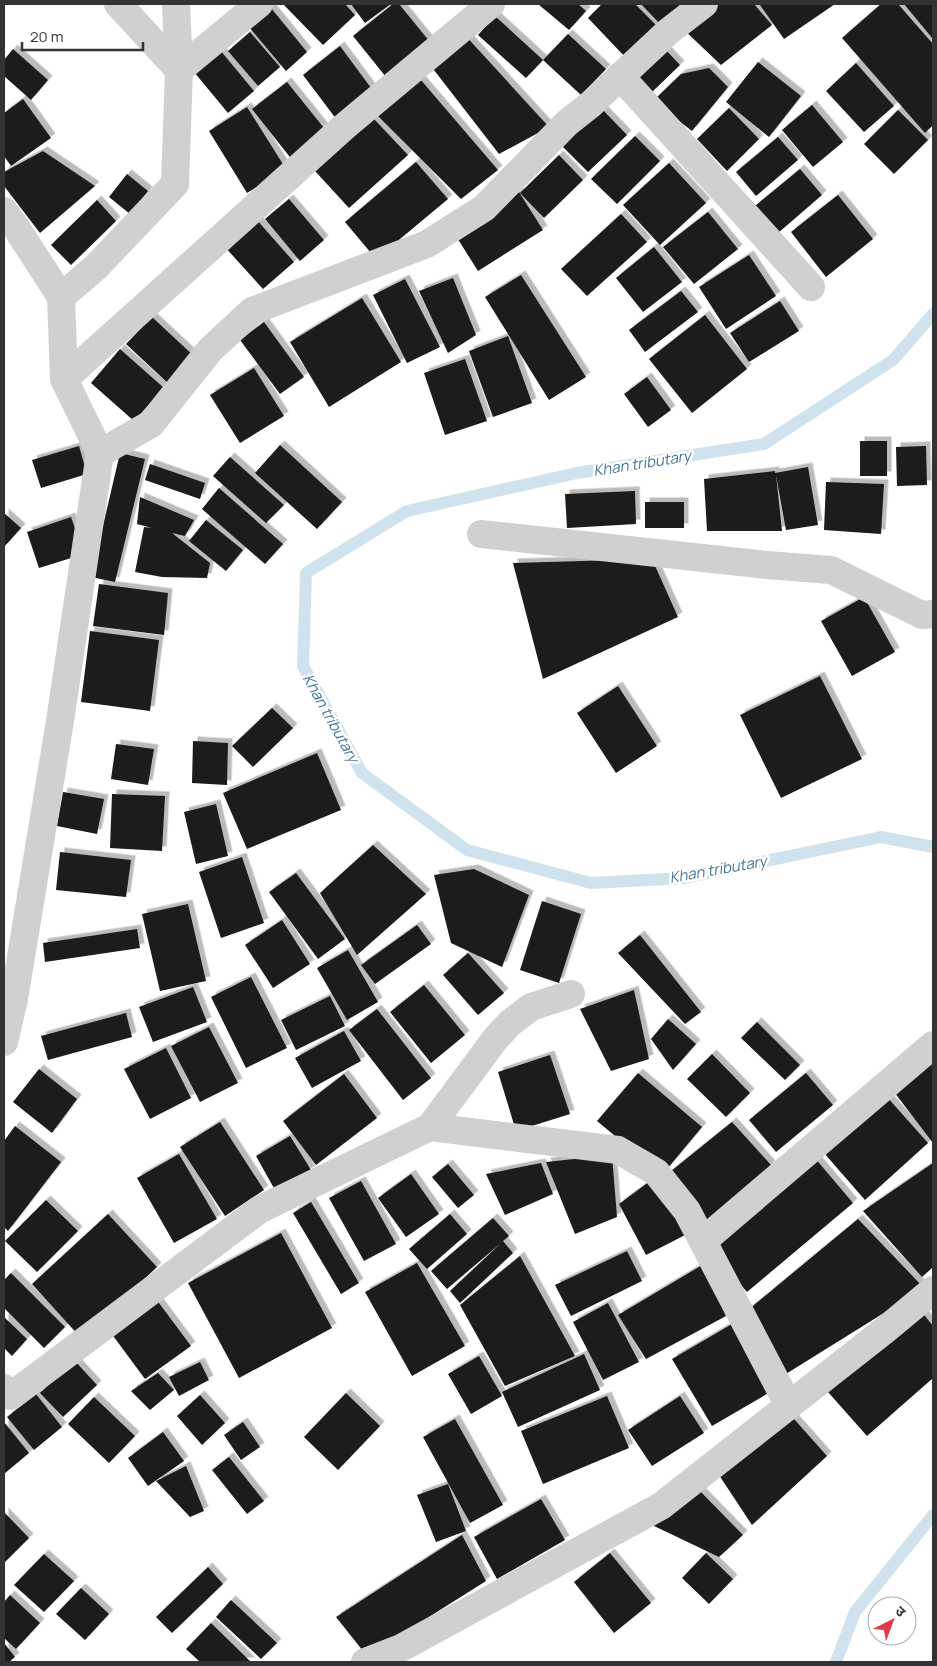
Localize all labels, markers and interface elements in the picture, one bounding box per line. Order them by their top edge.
scale bar [22,20,144,52]
text: 20 m [30,26,63,47]
water label: Khan tributary [592,445,694,481]
water label: Khan tributary [298,670,365,768]
water label: Khan tributary [668,850,770,888]
north arrow [867,1596,917,1646]
text: उ [892,1601,911,1621]

